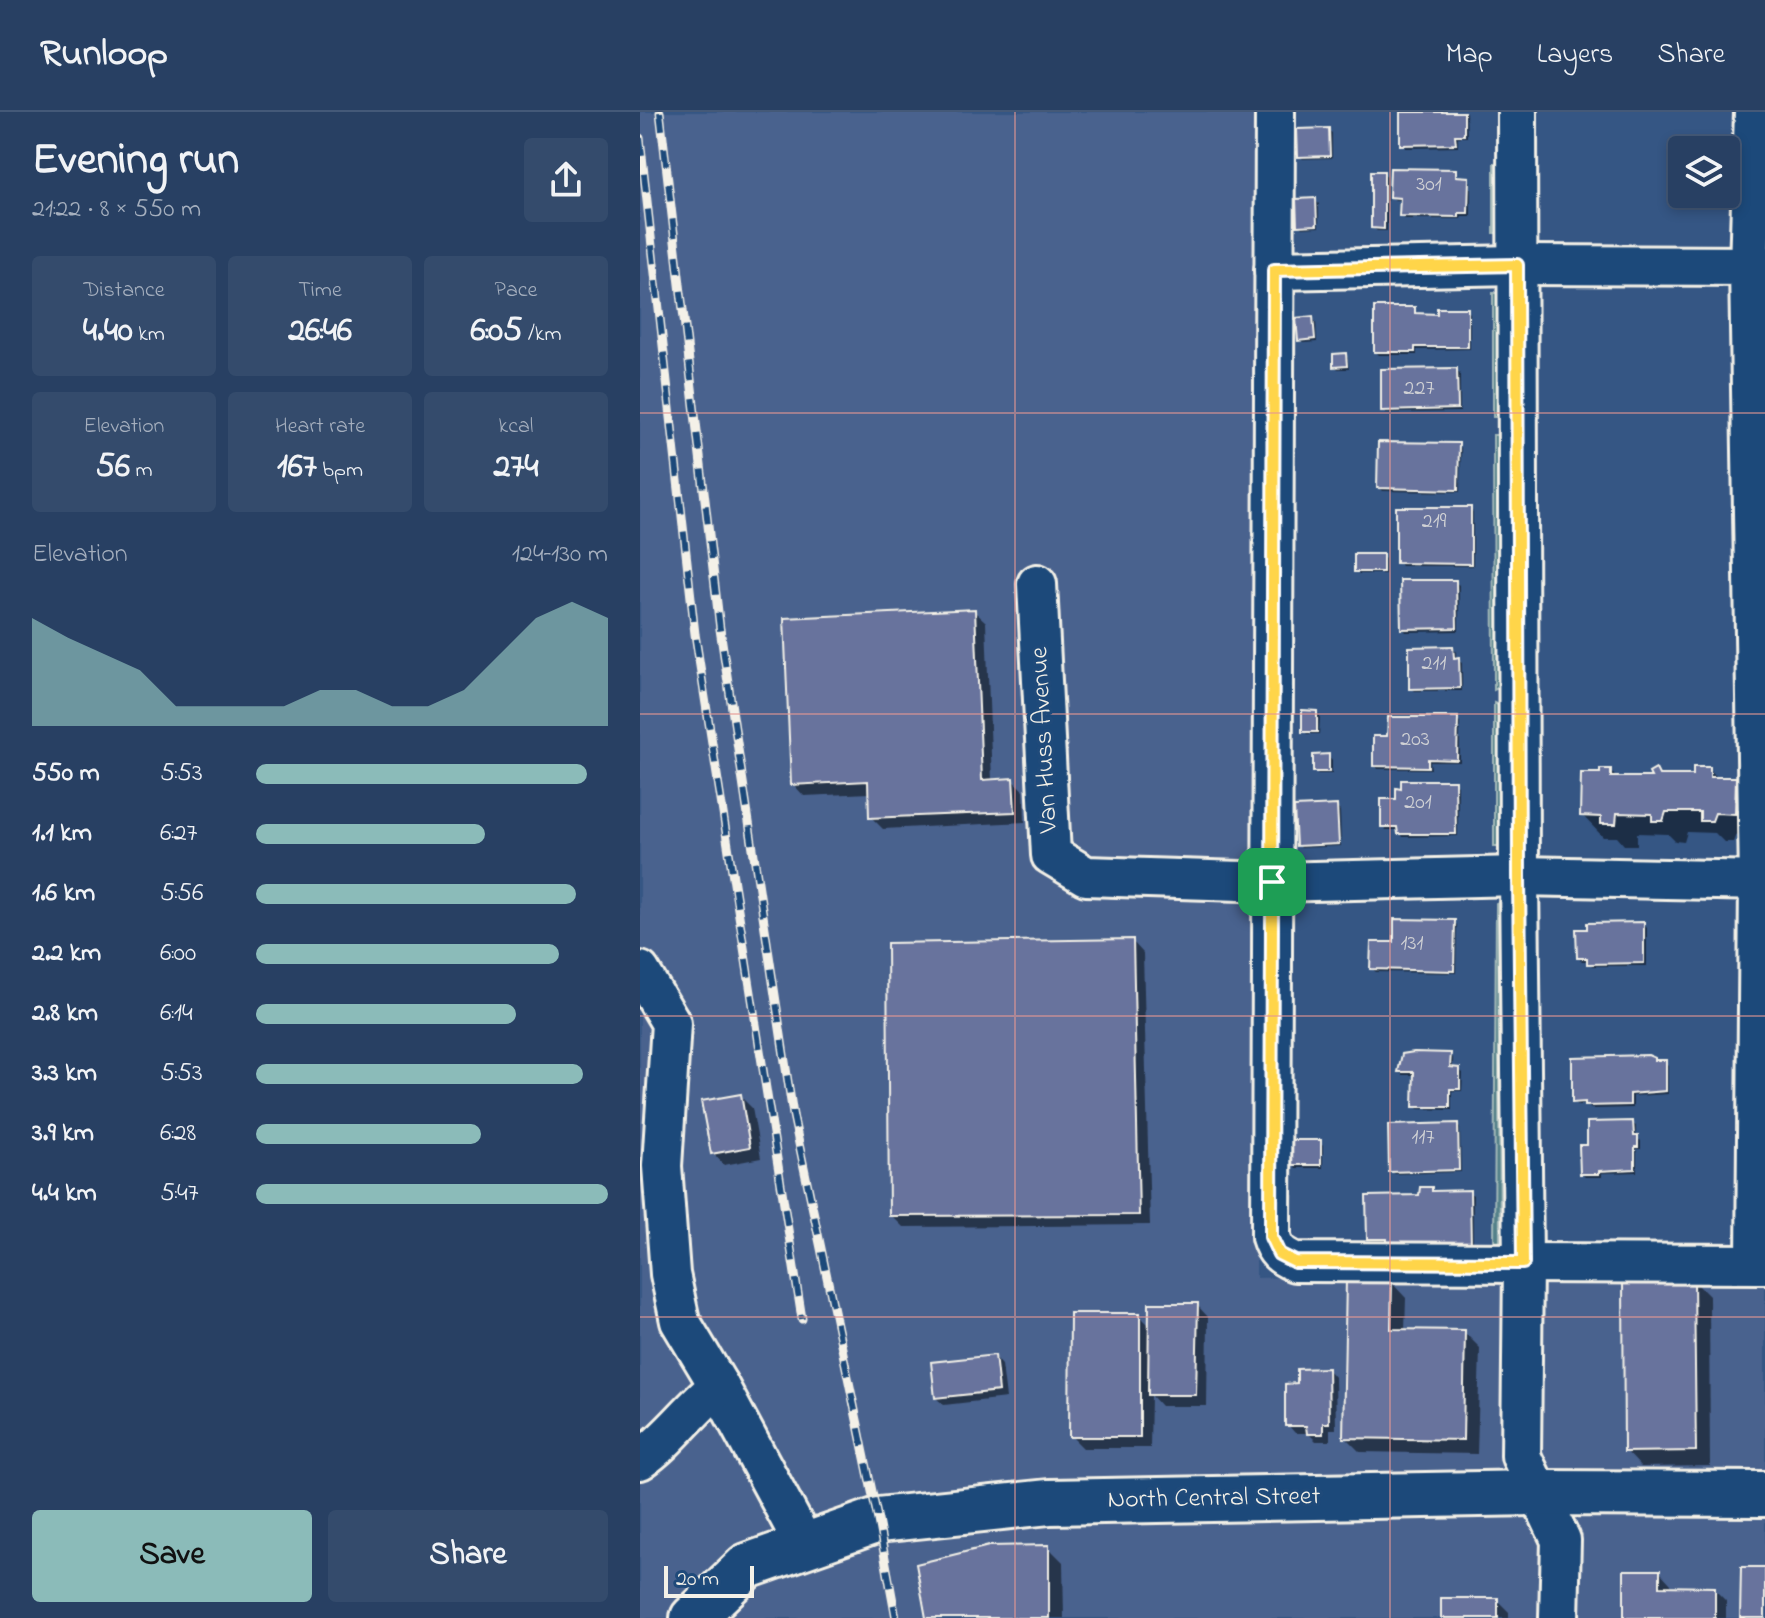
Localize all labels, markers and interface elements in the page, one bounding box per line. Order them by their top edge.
text: Runloop [40,27,168,83]
text: Map [1445,35,1493,76]
text: Layers [1537,35,1613,76]
text: Share [1657,35,1725,76]
text: Evening run [32,129,239,193]
map controls [1668,136,1740,208]
button: layers [1668,136,1740,208]
button: share [524,138,608,222]
house number: 301 [1416,169,1442,201]
text: 21:22 · 8 × 550 m [32,191,201,229]
text: Distance [83,275,165,307]
text: Time [298,275,342,307]
text: Pace [495,275,537,307]
text: 4.40 [83,307,133,357]
text: 26:46 [288,307,352,357]
text: 6:05 [470,307,522,357]
text: km [133,319,165,351]
text: /km [522,319,562,351]
house number: 227 [1404,373,1434,405]
text: Elevation [84,411,164,443]
text: Heart rate [275,411,365,443]
text: kcal [499,411,533,443]
text: 56 [96,443,130,493]
text: 167 [277,443,317,493]
text: 274 [494,443,538,493]
text: m [130,455,153,487]
text: bpm [317,455,363,487]
house number: 219 [1422,506,1447,538]
text: Elevation [32,536,128,574]
text: 124–130 m [512,536,608,574]
street label: Van Huss Avenue [1021,646,1069,835]
house number: 211 [1422,648,1446,680]
house number: 203 [1400,724,1430,756]
text: 550 m [32,755,100,793]
text: 5:53 [160,755,203,793]
house number: 201 [1404,787,1432,819]
text: 1.1 km [32,815,92,853]
text: 6:27 [160,815,197,853]
pin [1238,848,1306,916]
icon: arrive [1250,860,1294,904]
text: 1.6 km [32,875,95,913]
text: 5:56 [160,875,203,913]
house number: 131 [1400,928,1424,960]
text: 2.2 km [32,935,101,973]
text: 6:00 [160,935,196,973]
text: 2.8 km [32,995,98,1033]
text: 6:14 [160,995,193,1033]
text: 3.3 km [32,1055,97,1093]
text: 5:53 [160,1055,203,1093]
text: 3.9 km [32,1115,94,1153]
text: 6:28 [160,1115,196,1153]
house number: 117 [1411,1122,1435,1154]
text: 4.4 km [32,1175,97,1213]
text: 5:47 [160,1175,199,1213]
street label: North Central Street [1107,1478,1321,1520]
button: Save [32,1510,312,1602]
button: Share [328,1510,608,1602]
scale bar [664,1562,754,1598]
text: 20 m [676,1564,719,1596]

